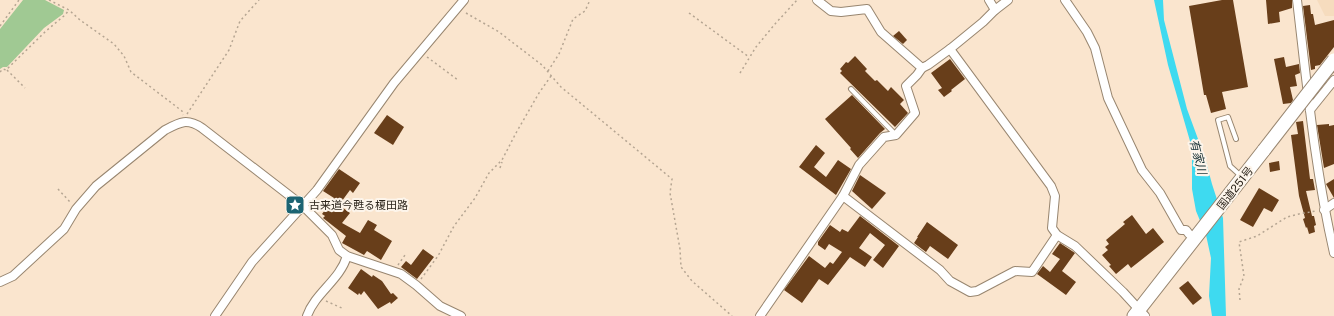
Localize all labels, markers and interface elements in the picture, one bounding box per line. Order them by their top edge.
water label: 有家川 [1187,138,1210,178]
street label: 国道251号 [1215,164,1255,212]
place icon: 古来道今甦る榎田路 [284,194,306,216]
place label: 古来道今甦る榎田路 [309,199,408,211]

